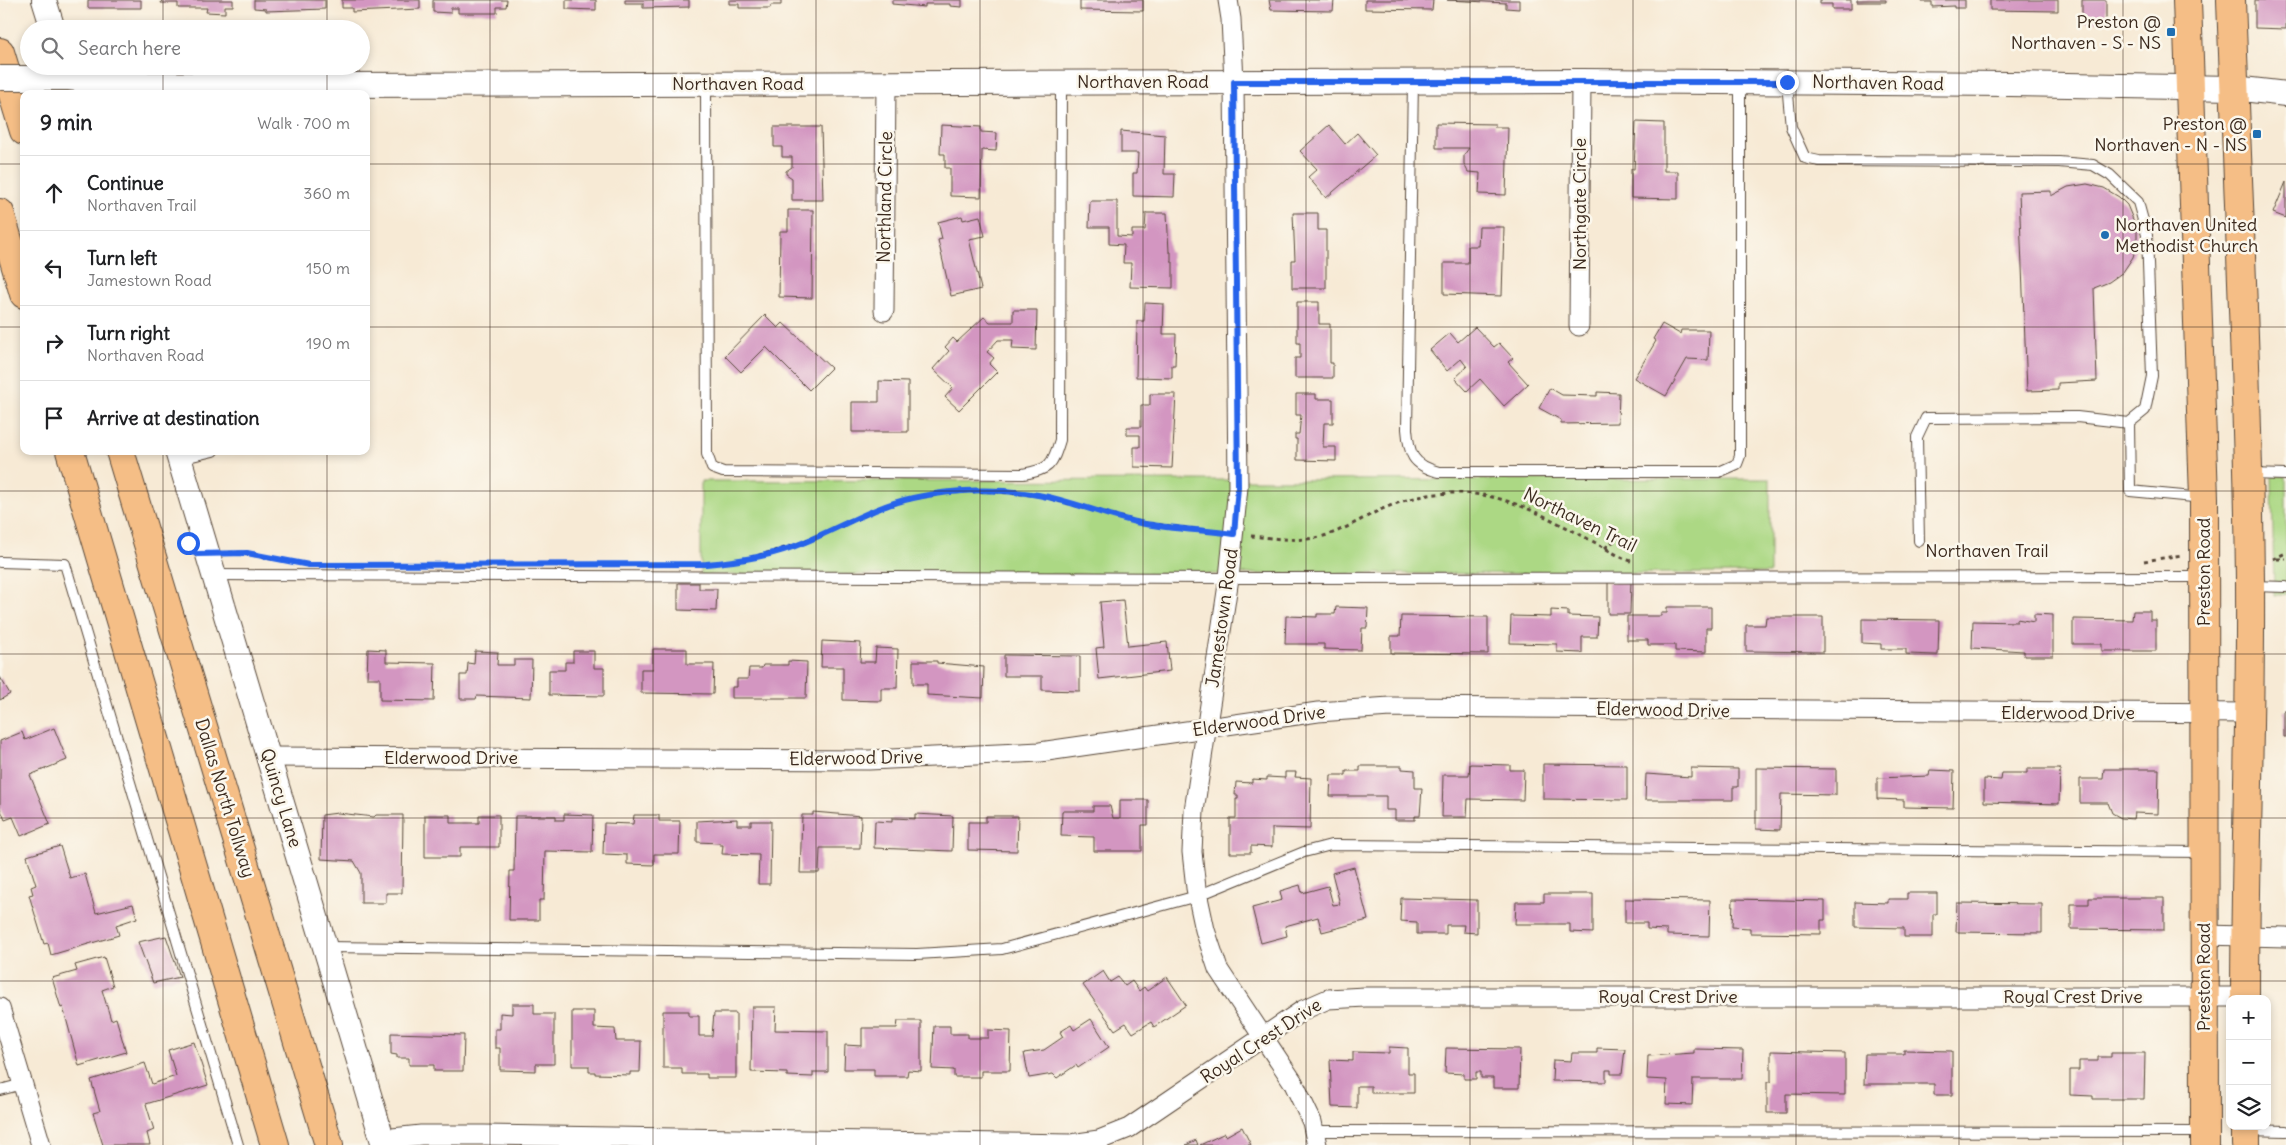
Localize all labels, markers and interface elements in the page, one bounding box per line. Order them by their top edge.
place label: Preston @ Northaven - S - NS [2011,10,2161,54]
search box [20,20,370,75]
marker: Preston @ Northaven - S - NS [2165,26,2177,38]
icon: search [38,34,66,62]
text: Search here [78,36,181,60]
street label: Northaven Road [1077,70,1209,93]
street label: Northaven Road [1812,70,1945,95]
route end [1776,71,1799,94]
street label: Northaven Road [672,72,804,95]
text: 9 min [40,109,92,136]
place label: Preston @ Northaven - N - NS [2094,112,2247,156]
text: Walk · 700 m [257,113,350,133]
marker: Preston @ Northaven - N - NS [2251,128,2263,140]
street label: Northland Circle [872,131,897,263]
street label: Northgate Circle [1568,138,1591,270]
text: Continue [87,171,164,195]
icon: ahead [40,179,68,207]
text: 360 m [303,183,350,203]
text: Northaven Trail [87,195,197,215]
place label: Northaven United Methodist Church [2115,213,2258,257]
marker: Northaven United Methodist Church [2099,229,2111,241]
text: Turn left [87,246,157,270]
icon: left [40,254,68,282]
text: 150 m [306,258,350,278]
text: Jamestown Road [87,270,212,290]
text: Turn right [87,321,170,345]
icon: right [40,329,68,357]
text: 190 m [306,333,350,353]
text: Northaven Road [87,345,204,365]
icon: arrive [40,404,68,432]
text: Arrive at destination [87,406,260,430]
street label: Northaven Trail [1520,482,1641,557]
street label: Preston Road [2192,517,2215,626]
route start [177,532,200,555]
street label: Northaven Trail [1925,539,2049,562]
street label: Jamestown Road [1200,546,1243,689]
street label: Elderwood Drive [1596,697,1730,722]
street label: Elderwood Drive [1191,700,1327,741]
street label: Elderwood Drive [2001,701,2135,724]
street label: Dallas North Tollway [190,715,261,880]
street label: Elderwood Drive [789,745,923,770]
street label: Quincy Lane [256,746,307,850]
street label: Elderwood Drive [384,746,518,769]
street label: Preston Road [2192,922,2215,1031]
street label: Royal Crest Drive [1598,985,1738,1008]
street label: Royal Crest Drive [2003,985,2143,1008]
street label: Royal Crest Drive [1196,993,1326,1088]
map controls [2226,995,2271,1130]
button: + [2226,995,2271,1040]
button: − [2226,1040,2271,1085]
button: layers [2226,1085,2271,1130]

